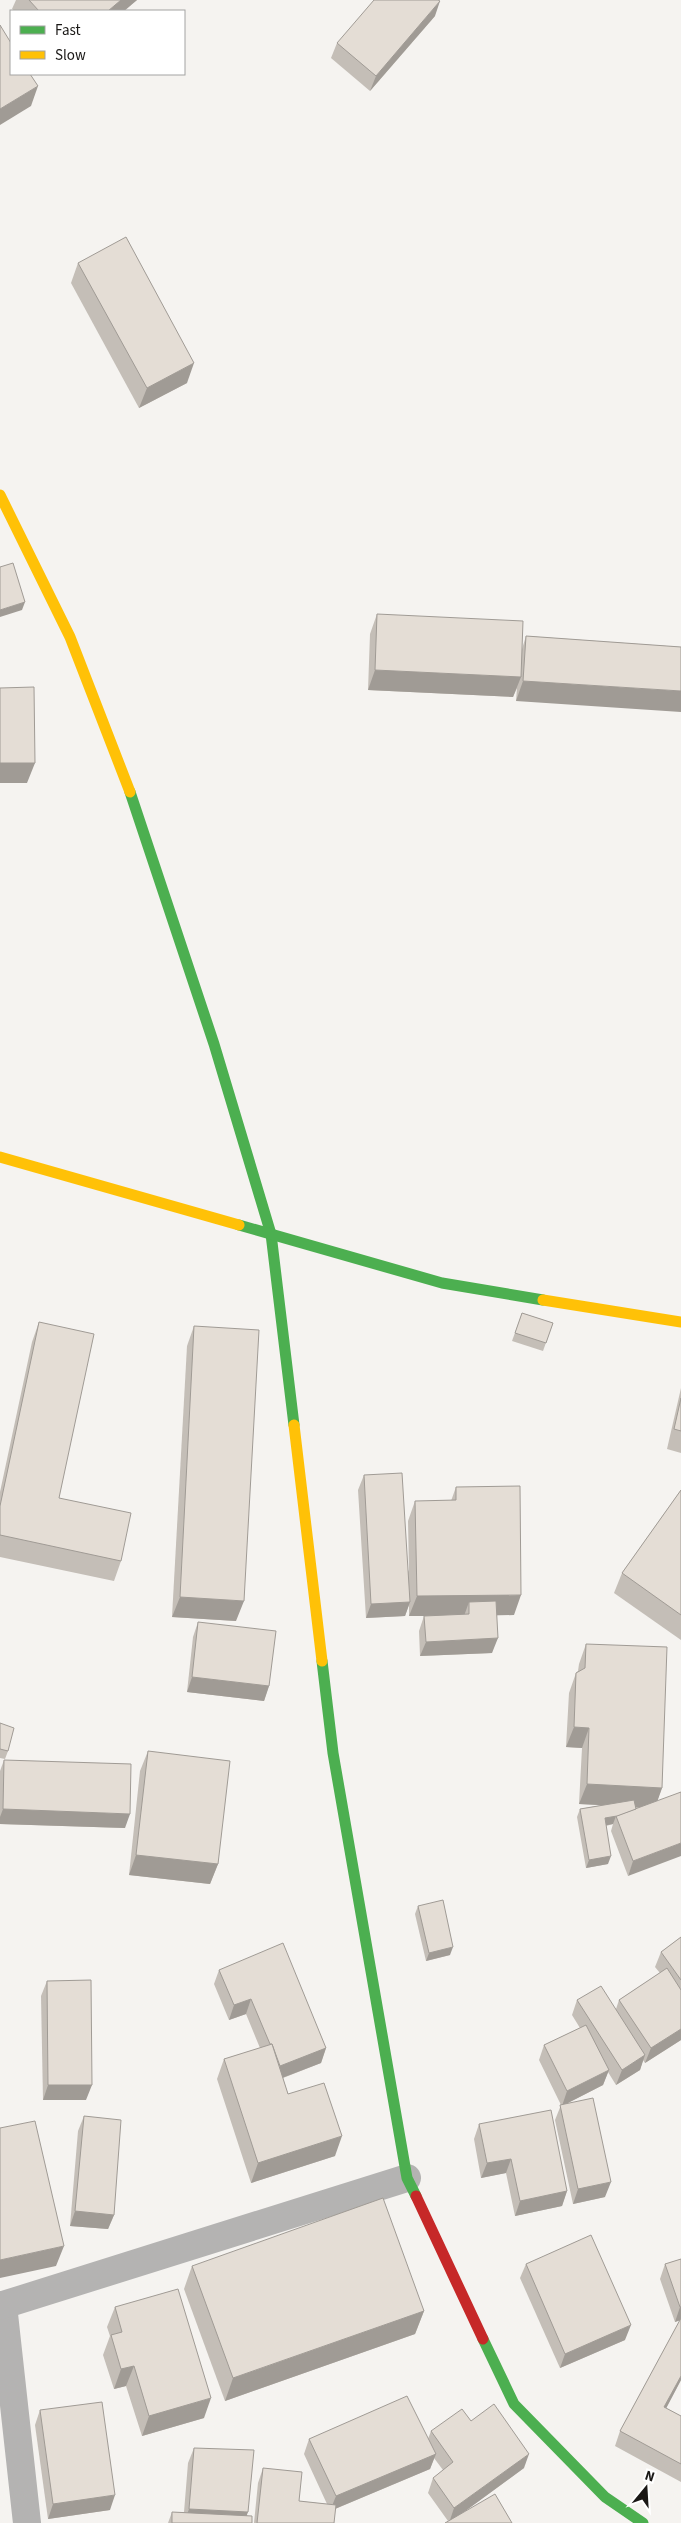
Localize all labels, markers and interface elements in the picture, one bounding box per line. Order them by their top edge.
legend [10,10,185,75]
text: Fast [55,20,81,41]
text: Slow [55,45,86,66]
north arrow [621,2463,671,2513]
text: N [642,2466,657,2488]

